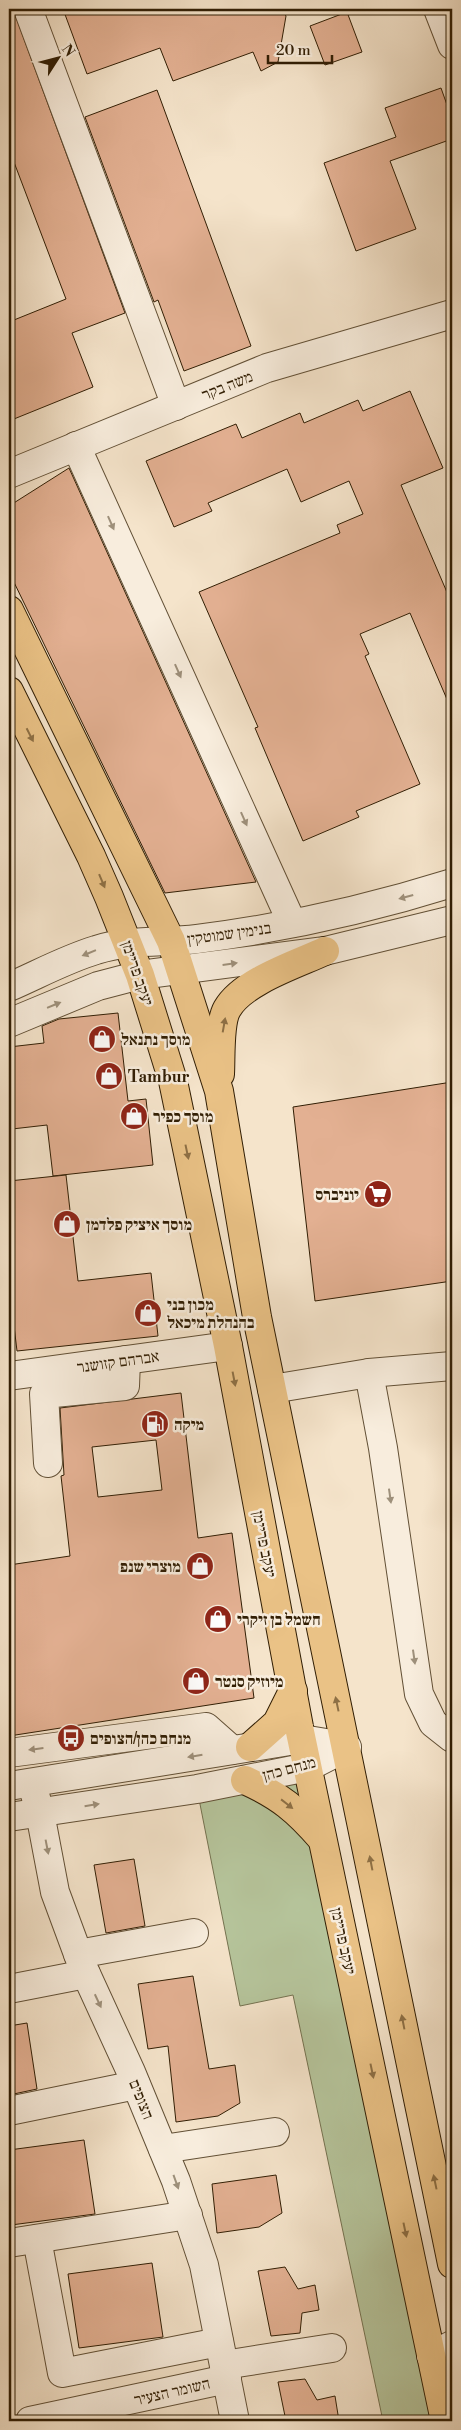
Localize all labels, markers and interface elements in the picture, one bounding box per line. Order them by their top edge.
north arrow [32,32,82,82]
scale bar [268,32,332,64]
text: N [57,41,78,61]
text: 20 m [276,41,311,60]
street label: משה בקר [199,367,256,405]
one-way arrow [107,516,115,530]
one-way arrow [174,664,182,678]
one-way arrow [26,728,34,742]
one-way arrow [241,812,249,826]
one-way arrow [99,873,107,888]
one-way arrow [398,893,413,901]
street label: בנימין שמוטקין [186,918,273,950]
street label: יעקב פריימן [117,938,158,1009]
one-way arrow [82,949,96,957]
one-way arrow [222,960,238,968]
one-way arrow [47,1000,61,1008]
one-way arrow [220,1016,228,1032]
shop icon: מוסך נתנאל [87,1024,117,1054]
place label: מוסך נתנאל [121,1030,191,1050]
shop icon: Tambur [94,1061,124,1091]
place label: Tambur [128,1067,190,1087]
shop icon: מוסך כפיר [119,1101,149,1131]
place label: מוסך כפיר [153,1107,213,1127]
one-way arrow [184,1144,192,1160]
supermarket icon: יוניברס [363,1179,393,1209]
place label: יוניברס [315,1185,359,1205]
shop icon: מוסך איציק פלדמן [52,1209,82,1239]
place label: מוסך איציק פלדמן [86,1215,192,1235]
place label: מכון בני בהנהלת מיכאל [167,1295,255,1333]
shop icon: מכון בני בהנהלת מיכאל [133,1298,163,1328]
street label: אברהם קזושנר [76,1346,161,1378]
one-way arrow [231,1372,239,1388]
fuel station icon: מיקה [140,1409,170,1439]
place label: מיקה [174,1415,204,1435]
one-way arrow [387,1489,395,1505]
street label: יעקב פריימן [248,1509,280,1579]
shop icon: מוצרי שנפ [185,1551,215,1581]
place label: מוצרי שנפ [120,1557,181,1577]
shop icon: חשמל בן זיקרי [203,1604,233,1634]
place label: חשמל בן זיקרי [237,1610,321,1630]
one-way arrow [410,1649,418,1665]
shop icon: מיוזיק סנטר [181,1666,211,1696]
place label: מיוזיק סנטר [215,1672,284,1692]
one-way arrow [333,1696,341,1712]
bus stop icon: מנחם כהן/הצופים [56,1723,86,1753]
place label: מנחם כהן/הצופים [90,1729,191,1749]
one-way arrow [28,1745,44,1753]
street label: מנחם כהן [260,1752,318,1786]
one-way arrow [187,1753,203,1761]
one-way arrow [281,1798,294,1809]
one-way arrow [84,1801,100,1809]
one-way arrow [43,1840,51,1856]
one-way arrow [366,1855,374,1871]
street label: יעקב פריימן [326,1906,360,1976]
one-way arrow [95,1994,103,2008]
one-way arrow [399,2015,407,2030]
one-way arrow [368,2064,376,2080]
street label: הצופים [124,2076,158,2122]
one-way arrow [431,2174,439,2189]
one-way arrow [172,2175,180,2190]
one-way arrow [401,2223,409,2238]
street label: השומר הצעיר [132,2374,212,2410]

